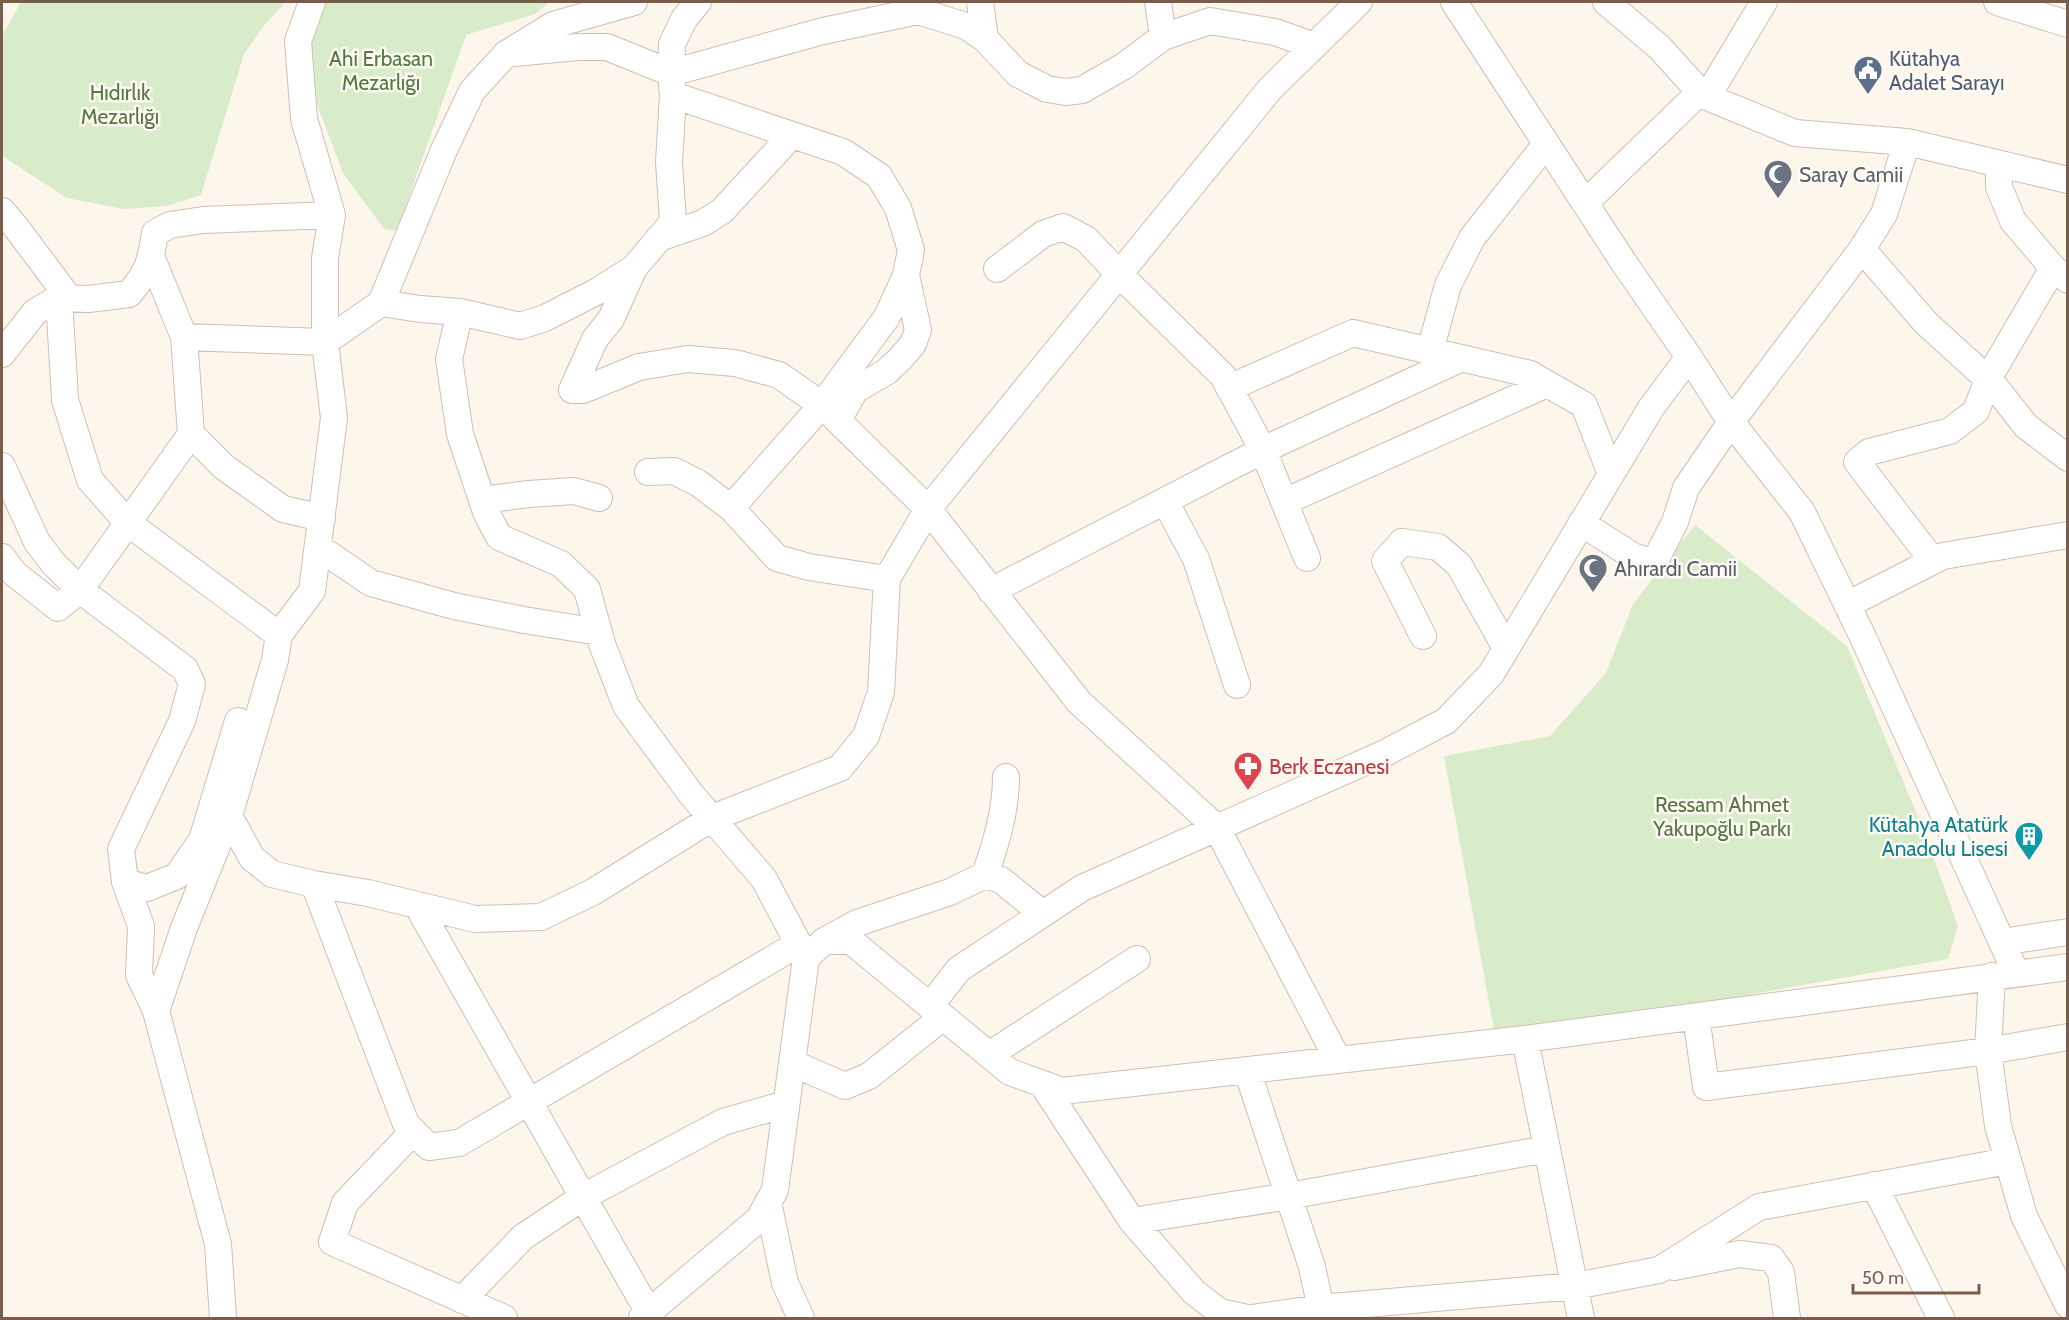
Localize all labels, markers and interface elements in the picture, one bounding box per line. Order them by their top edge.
park label: Ahi Erbasan Mezarlığı [329,46,433,95]
place label: Kütahya Adalet Sarayı [1889,46,2004,95]
public building icon: Kütahya Adalet Sarayı [1852,54,1884,96]
park label: Hıdırlık Mezarlığı [81,80,159,129]
mosque icon: Saray Camii [1762,158,1794,200]
place label: Saray Camii [1799,162,1903,187]
mosque icon: Ahırardı Camii [1577,552,1609,594]
place label: Ahırardı Camii [1614,556,1737,581]
pharmacy icon: Berk Eczanesi [1232,750,1264,792]
place label: Berk Eczanesi [1269,754,1390,779]
park label: Ressam Ahmet Yakupoğlu Parkı [1652,792,1791,841]
place label: Kütahya Atatürk Anadolu Lisesi [1869,812,2009,861]
building icon: Kütahya Atatürk Anadolu Lisesi [2013,820,2045,862]
scale bar [1853,1257,1979,1295]
text: 50 m [1862,1267,1904,1289]

